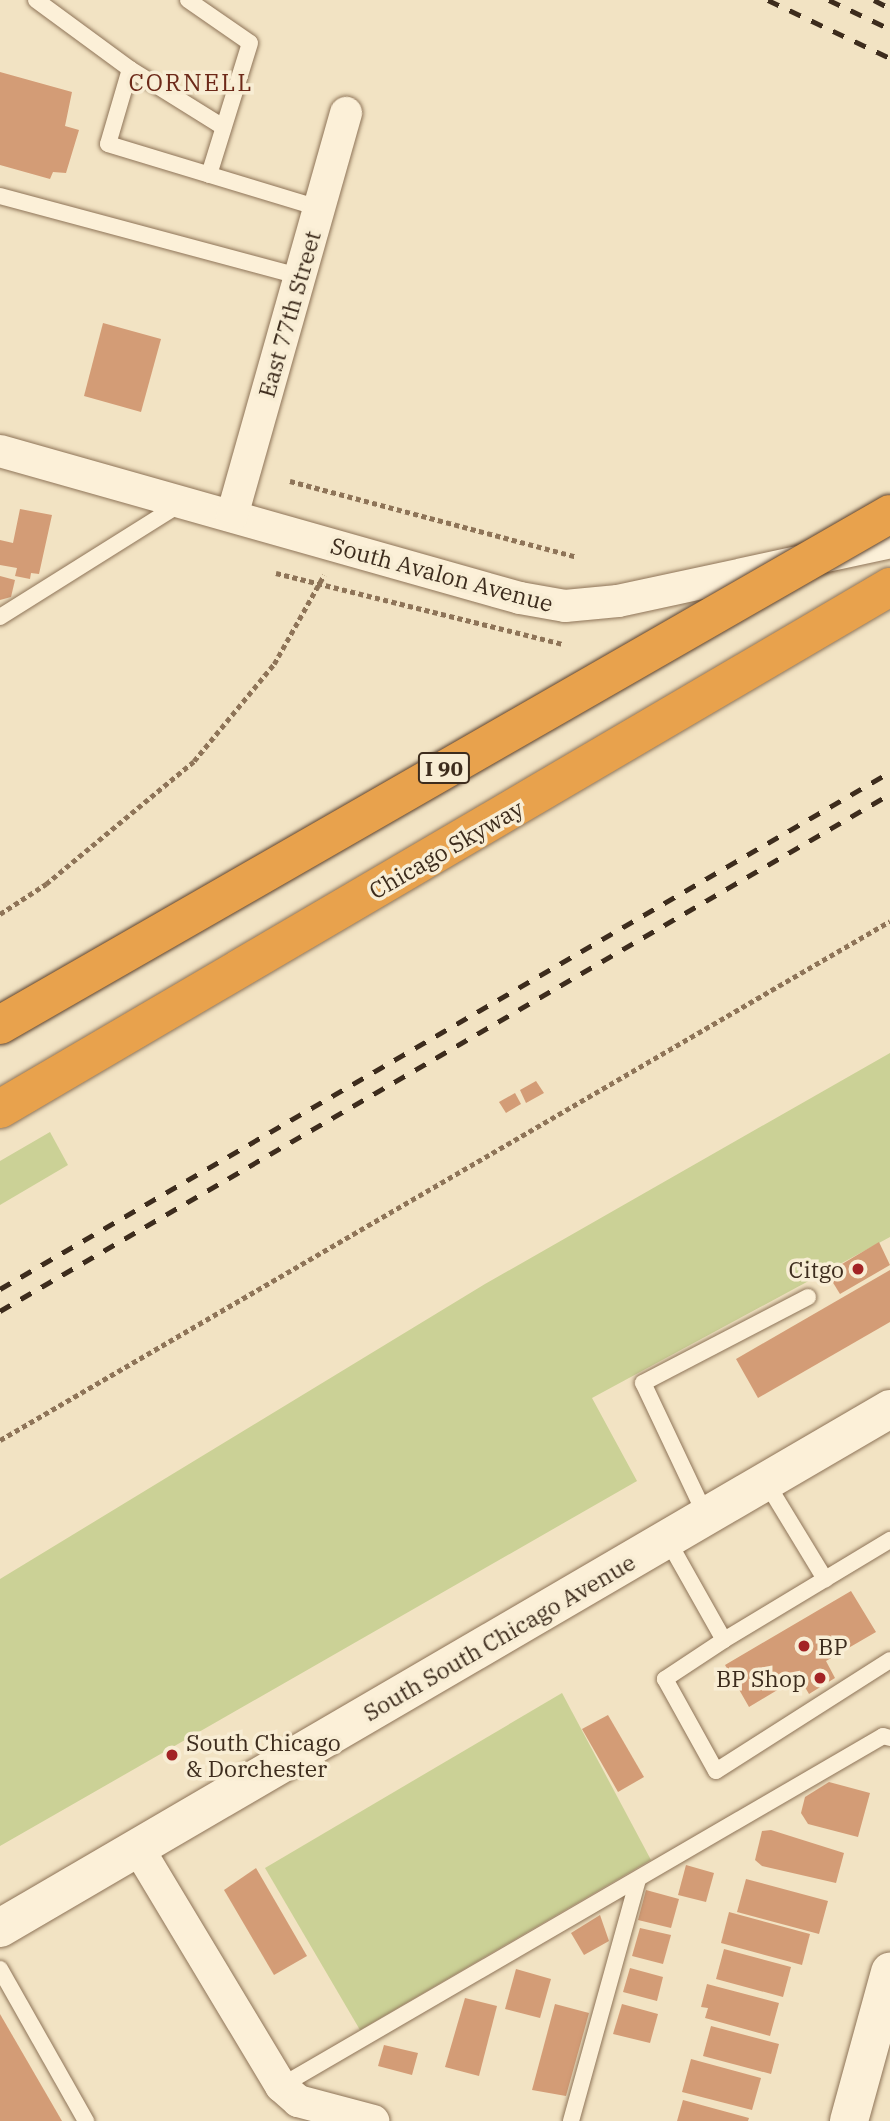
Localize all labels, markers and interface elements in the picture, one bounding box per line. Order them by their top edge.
district label: CORNELL [129,69,253,97]
street label: East 77th Street [252,228,326,400]
street label: South Avalon Avenue [328,531,556,617]
road number: I 90 [418,750,470,786]
street label: Chicago Skyway [364,794,528,904]
place label: Citgo [789,1255,844,1283]
marker: Citgo [850,1261,866,1277]
street label: South South Chicago Avenue [358,1548,640,1726]
place label: BP [818,1632,848,1660]
marker: BP [796,1638,812,1654]
place label: BP Shop [716,1664,806,1692]
marker: BP Shop [812,1670,828,1686]
place label: South Chicago & Dorchester [186,1728,341,1782]
marker: South Chicago & Dorchester [164,1747,180,1763]

